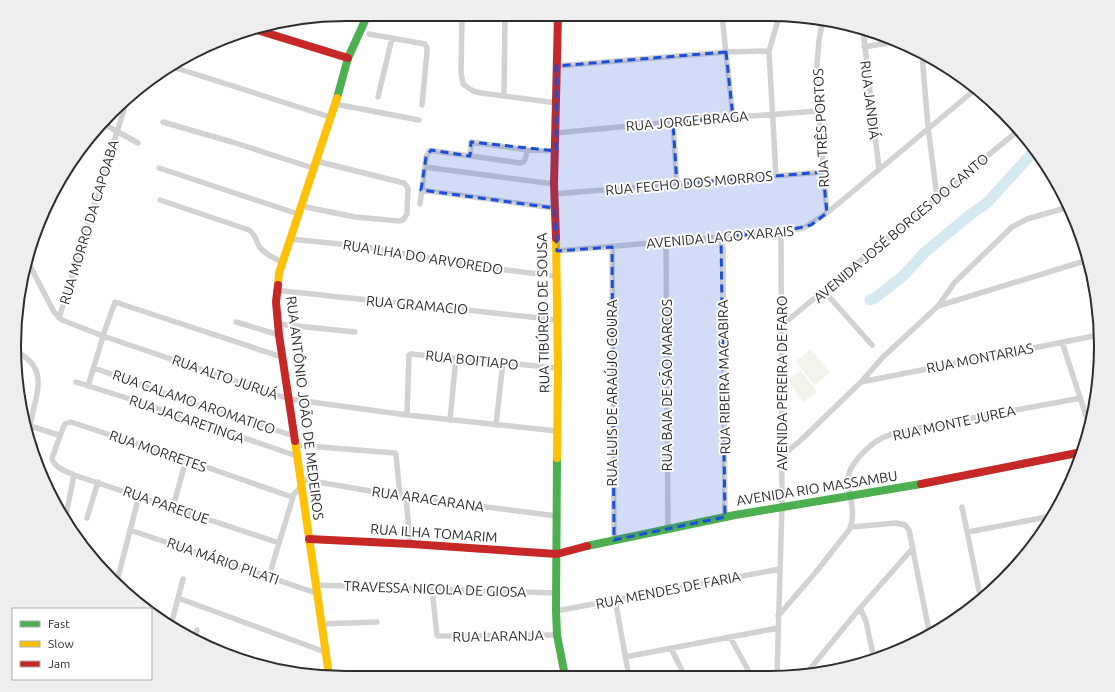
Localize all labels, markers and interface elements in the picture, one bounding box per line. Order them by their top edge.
street label: RUA JANDIÁ [857,60,884,140]
street label: RUA TRÊS PORTOS [809,68,832,188]
street label: RUA JORGE BRAGA [625,108,749,134]
street label: RUA MORRO DA CAPOABA [56,138,122,306]
street label: AVENIDA JOSÉ BORGES DO CANTO [810,149,992,306]
street label: RUA FECHO DOS MORROS [605,168,773,198]
street label: AVENIDA LAGO XARAIS [646,223,794,251]
street label: RUA TIBÚRCIO DE SOUSA [533,233,552,393]
street label: RUA ILHA DO ARVOREDO [342,236,504,278]
street label: RUA GRAMACIO [365,293,469,317]
street label: RUA ANTÔNIO JOÃO DE MEDEIROS [283,295,328,521]
street label: AVENIDA PEREIRA DE FARO [774,295,790,471]
street label: RUA LUIS DE ARAÚJO COURA [603,299,620,487]
street label: RUA BAIA DE SÃO MARCOS [658,299,675,471]
street label: RUA RIBEIRA MACABIRA [715,300,733,454]
street label: RUA MONTARIAS [925,340,1035,376]
street label: RUA BOITIAPO [425,347,520,373]
street label: RUA ALTO JURUÁ [170,350,280,403]
street label: RUA CALAMO AROMATICO [110,367,278,437]
street label: RUA JACARETINGA [127,392,247,446]
street label: RUA MONTE JUREA [891,402,1017,444]
street label: RUA MORRETES [107,427,209,475]
street label: AVENIDA RIO MASSAMBU [735,467,899,509]
street label: RUA PARECUE [121,483,211,527]
street label: RUA ARACARANA [371,483,485,515]
street label: RUA ILHA TOMARIM [370,521,498,545]
street label: RUA MÁRIO PILATI [165,533,281,588]
street label: RUA MENDES DE FARIA [594,568,742,612]
street label: TRAVESSA NICOLA DE GIOSA [343,578,527,600]
legend [12,608,152,680]
text: Fast [48,617,70,630]
street label: RUA LARANJA [452,627,544,645]
text: Slow [48,637,74,650]
text: Jam [48,657,70,670]

